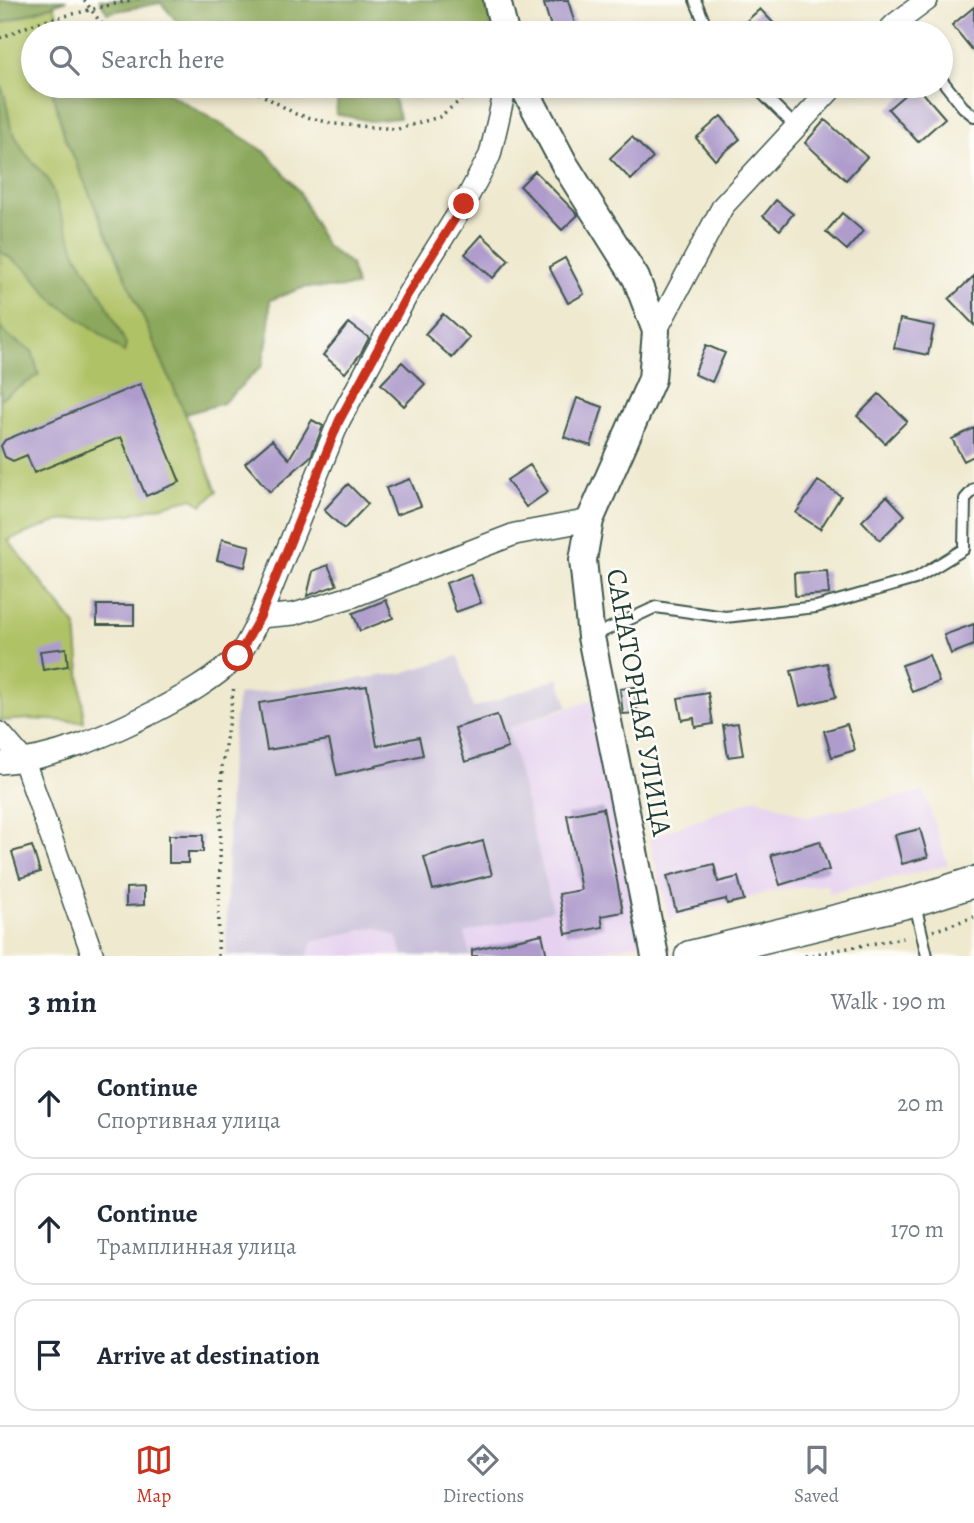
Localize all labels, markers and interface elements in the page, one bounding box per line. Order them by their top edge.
search box [21,21,953,98]
icon: search [45,41,83,79]
text: Search here [101,42,225,77]
route end [448,188,479,219]
street label: САНАТОРНАЯ УЛИЦА [597,566,681,839]
route start [222,640,253,671]
text: 3 min [28,982,97,1022]
text: Walk · 190 m [831,986,946,1017]
text: Continue [97,1070,198,1105]
icon: ahead [30,1084,68,1122]
text: 20 m [897,1088,944,1119]
text: Спортивная улица [97,1105,281,1136]
text: Continue [97,1196,198,1231]
icon: ahead [30,1210,68,1248]
text: 170 m [891,1214,944,1245]
text: Трамплинная улица [97,1231,297,1262]
icon: arrive [30,1336,68,1374]
text: Arrive at destination [97,1338,320,1373]
tab: Map [135,1441,173,1509]
tab: Directions [443,1441,524,1509]
tab: Saved [794,1441,839,1509]

